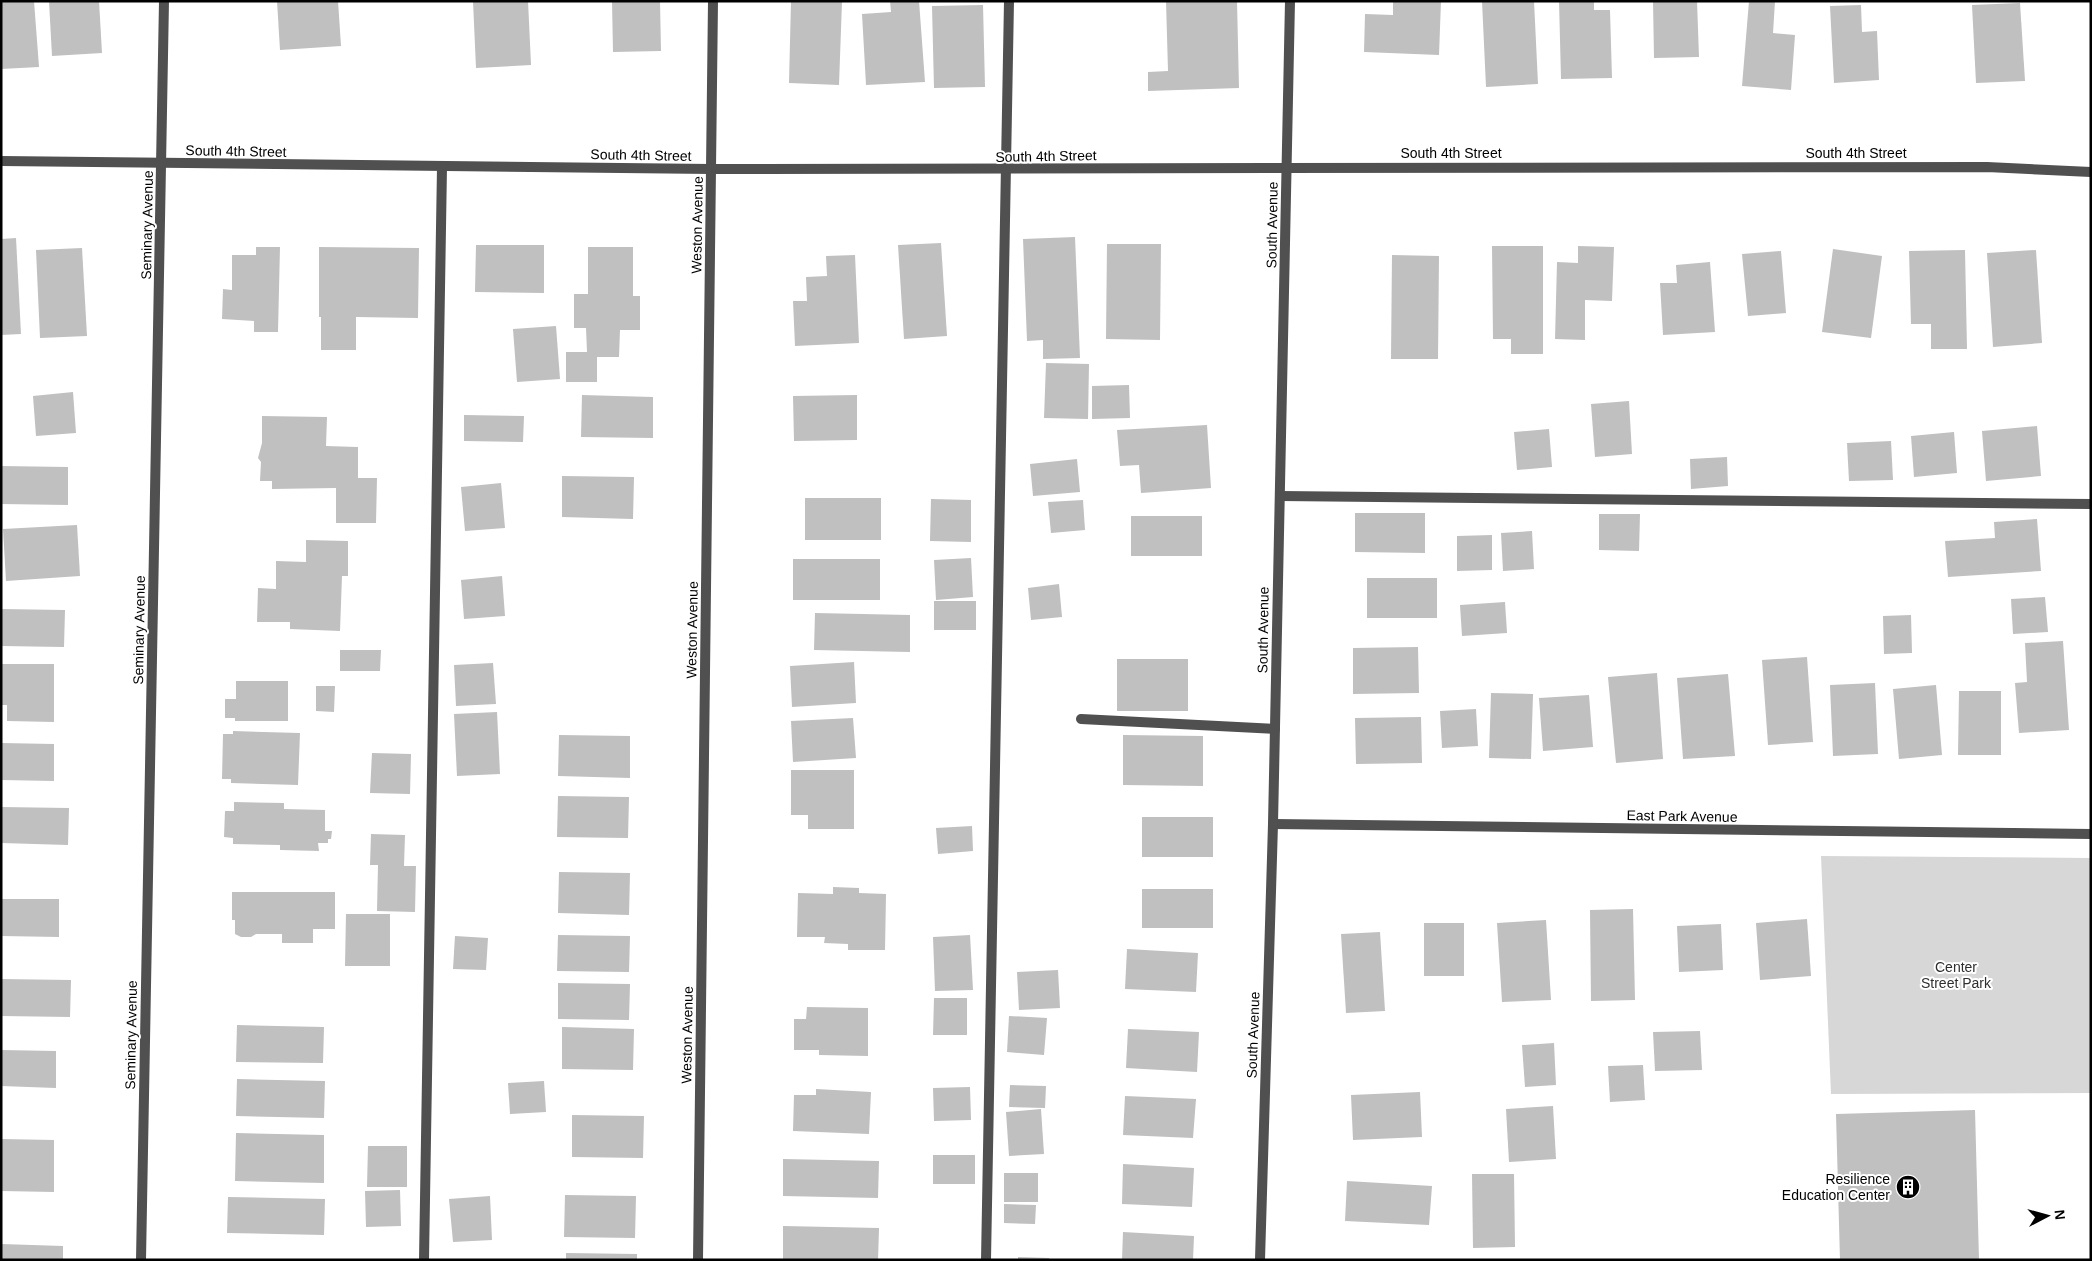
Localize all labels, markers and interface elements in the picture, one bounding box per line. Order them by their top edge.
street label: South 4th Street [185,142,287,160]
street label: South 4th Street [1400,145,1502,161]
street label: South 4th Street [1805,145,1907,161]
street label: South 4th Street [590,146,692,164]
street label: South 4th Street [995,147,1097,165]
street label: Seminary Avenue [138,170,156,280]
street label: Weston Avenue [688,176,706,274]
street label: South Avenue [1263,181,1281,269]
street label: Seminary Avenue [130,575,148,685]
street label: Weston Avenue [683,581,701,679]
street label: South Avenue [1254,586,1272,674]
street label: East Park Avenue [1626,807,1738,825]
park label: Center Street Park [1921,959,1992,991]
street label: Seminary Avenue [122,980,140,1090]
street label: Weston Avenue [678,986,696,1084]
street label: South Avenue [1243,991,1263,1079]
place label: Resilience Education Center [1782,1171,1890,1203]
building icon: Resilience Education Center [1895,1174,1921,1200]
north arrow [2022,1191,2072,1241]
text: N [2051,1209,2068,1221]

